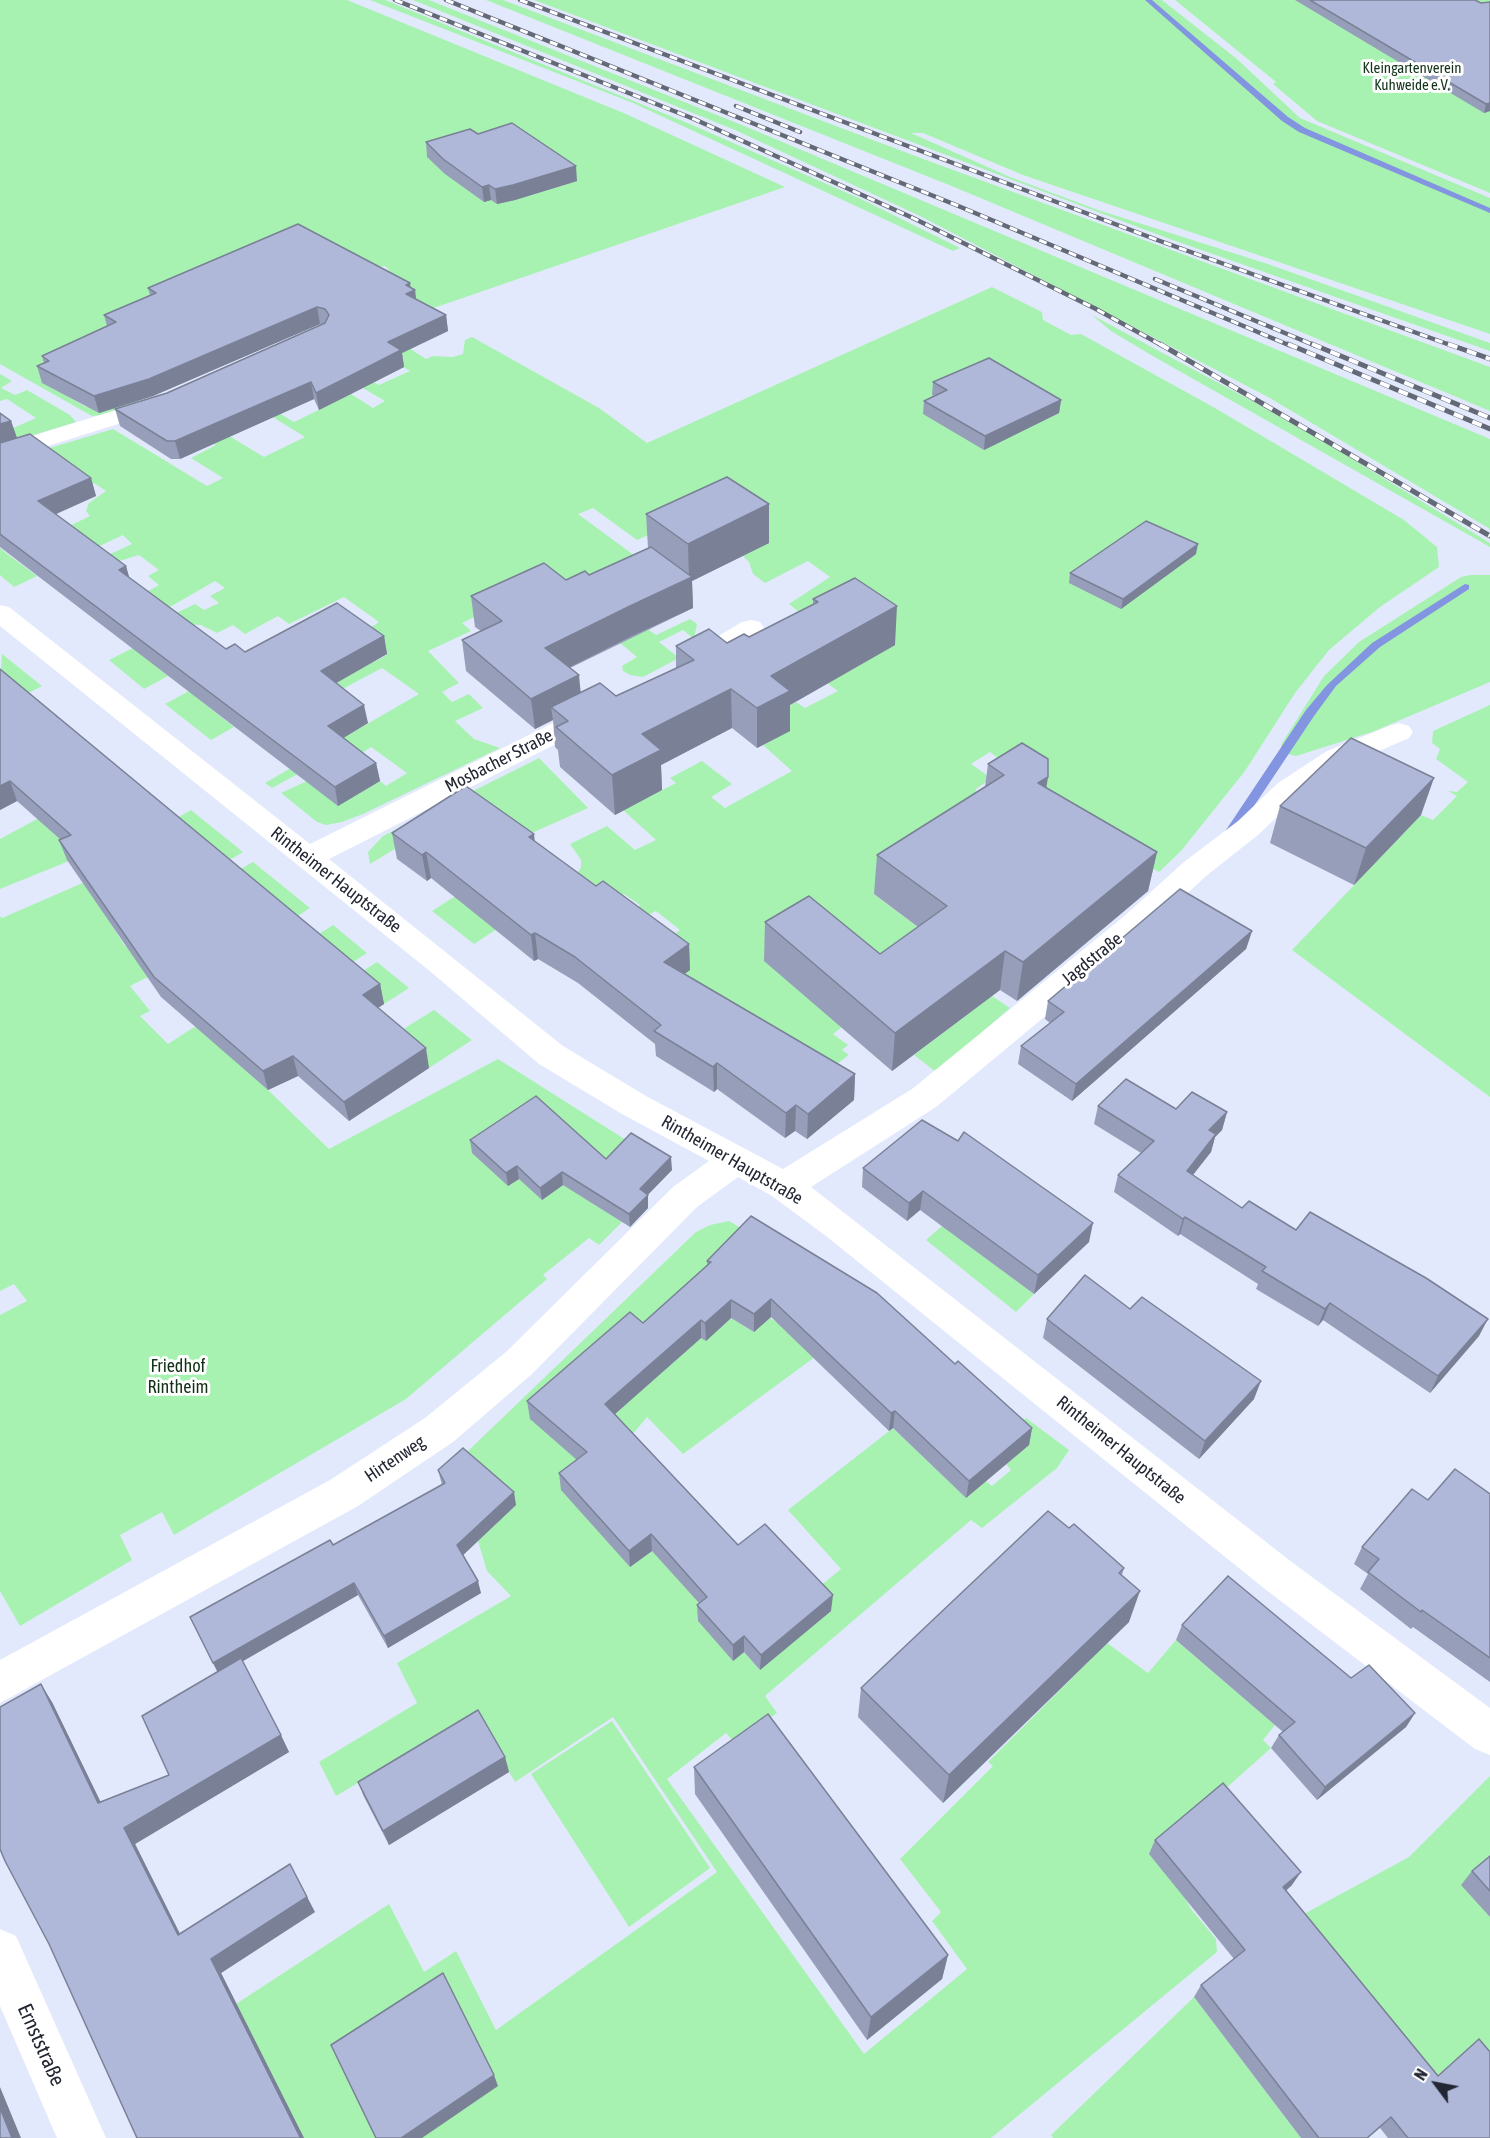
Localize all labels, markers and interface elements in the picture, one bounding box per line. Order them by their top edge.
park label: Kleingartenverein Kuhweide e.V. [1362,59,1462,94]
street label: Mosbacher Straße [442,725,556,797]
street label: Rintheimer Hauptstraße [266,822,406,938]
street label: Jagdstraße [1057,928,1127,990]
street label: Rintheimer Hauptstraße [657,1111,807,1209]
park label: Friedhof Rintheim [147,1355,209,1398]
street label: Rintheimer Hauptstraße [1052,1391,1190,1509]
street label: Hirtenweg [361,1431,429,1487]
street label: Ernststraße [12,2000,70,2090]
north arrow [1406,2054,1466,2114]
text: N [1411,2066,1431,2083]

